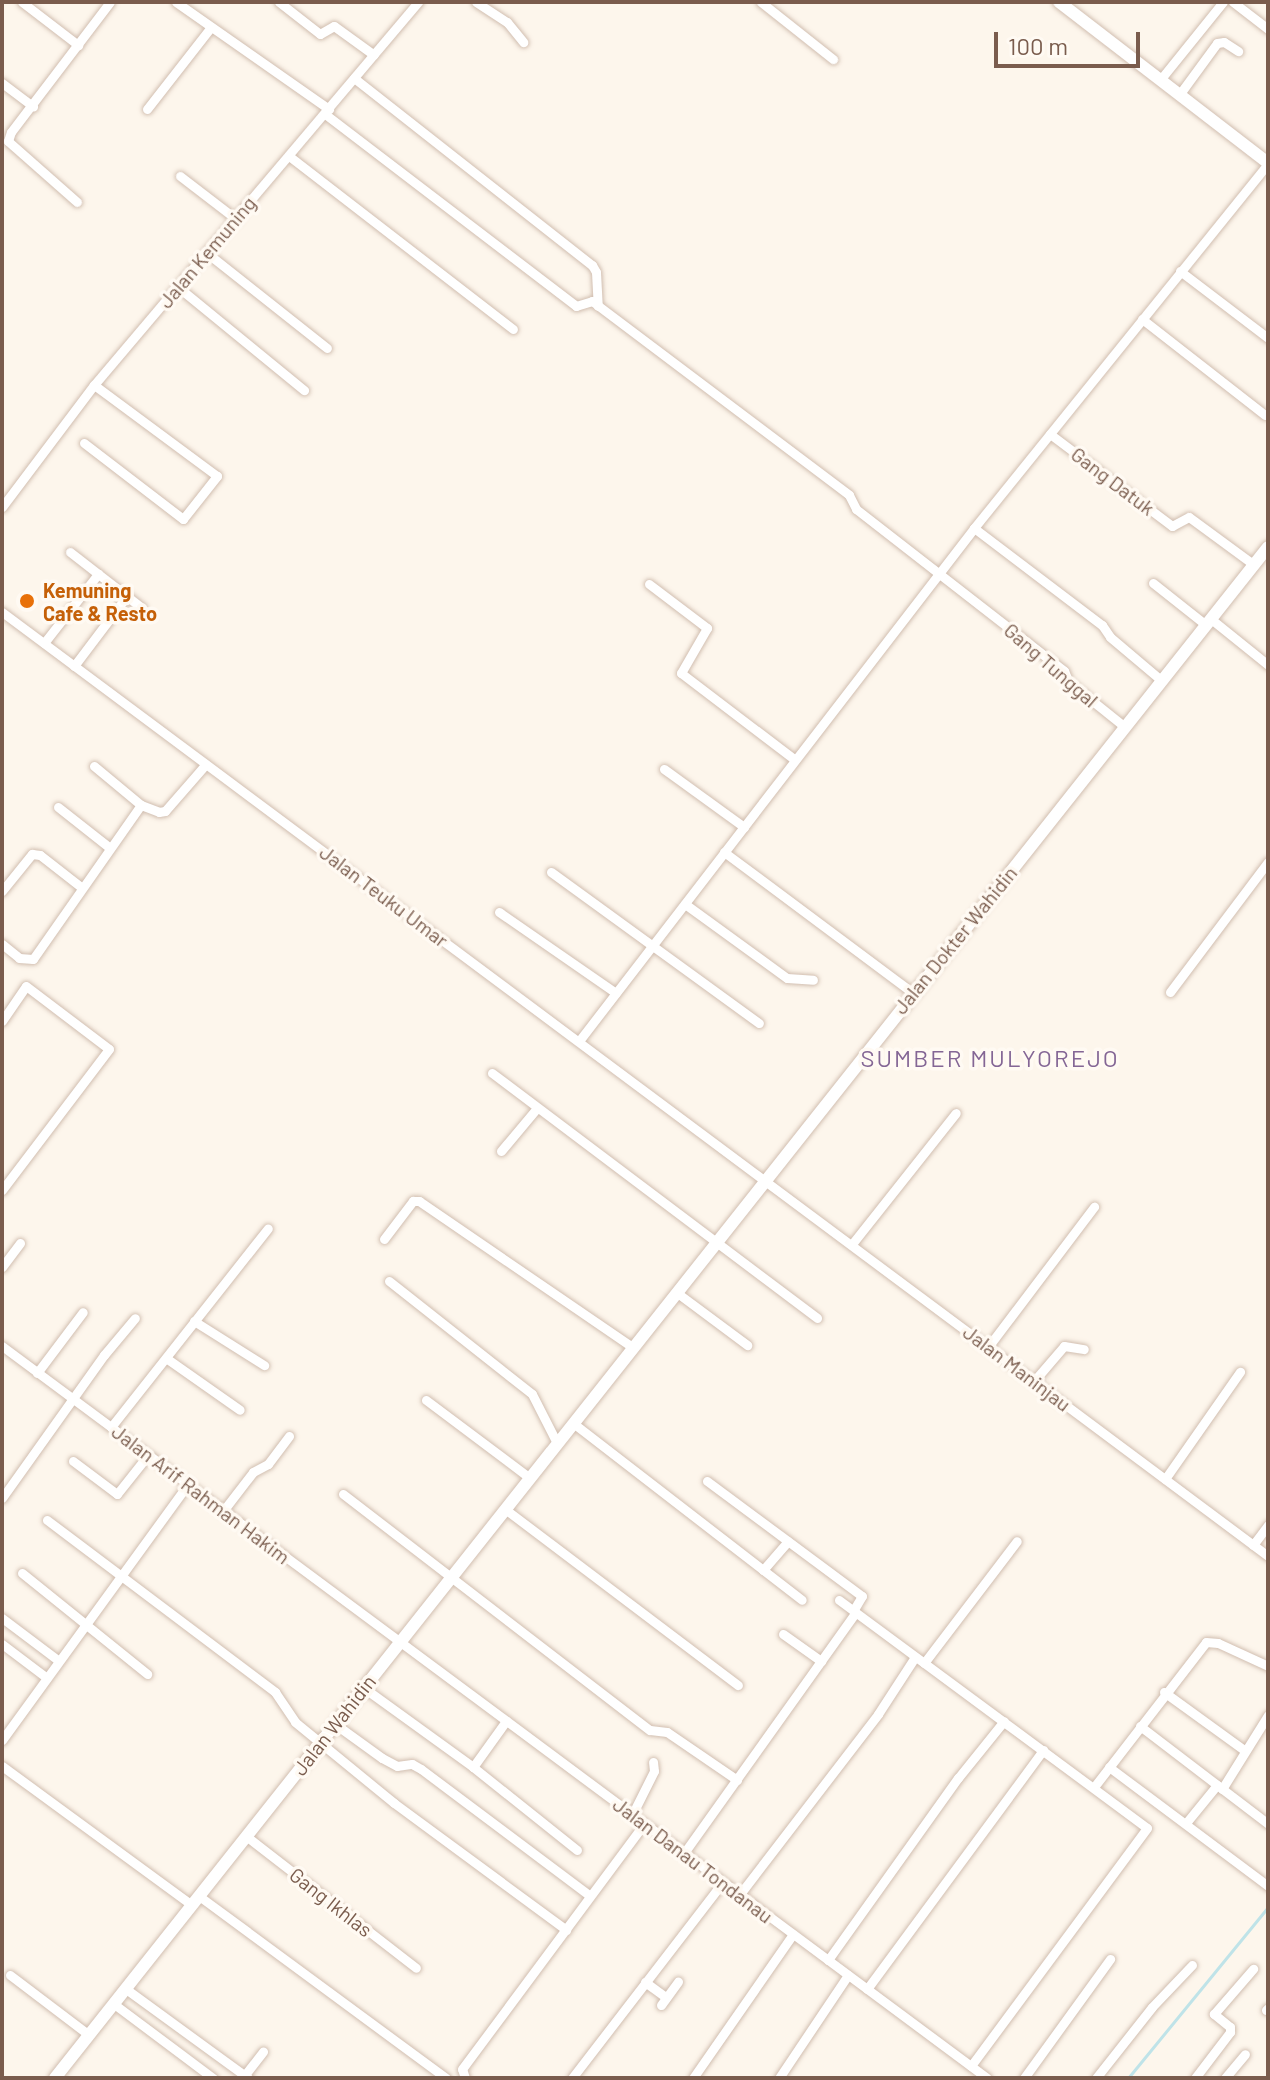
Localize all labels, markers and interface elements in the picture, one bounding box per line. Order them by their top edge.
scale bar [998,16,1144,66]
text: 100 m [1008,31,1068,60]
street label: Jalan Kemuning [153,191,261,313]
street label: Gang Datuk [1067,442,1159,520]
place label: Kemuning Cafe & Resto [43,578,157,625]
marker: Kemuning Cafe & Resto [18,592,36,610]
street label: Gang Tunggal [999,618,1103,712]
street label: Jalan Teuku Umar [315,840,453,952]
street label: Jalan Dokter Wahidin [888,861,1022,1019]
district label: SUMBER MULYOREJO [860,1044,1120,1072]
street label: Jalan Maninjau [959,1320,1075,1416]
street label: Jalan Arif Rahman Hakim [107,1419,295,1569]
street label: Jalan Wahidin [287,1670,381,1780]
street label: Jalan Danau Tondanau [608,1792,778,1928]
street label: Gang Ikhlas [285,1862,377,1942]

